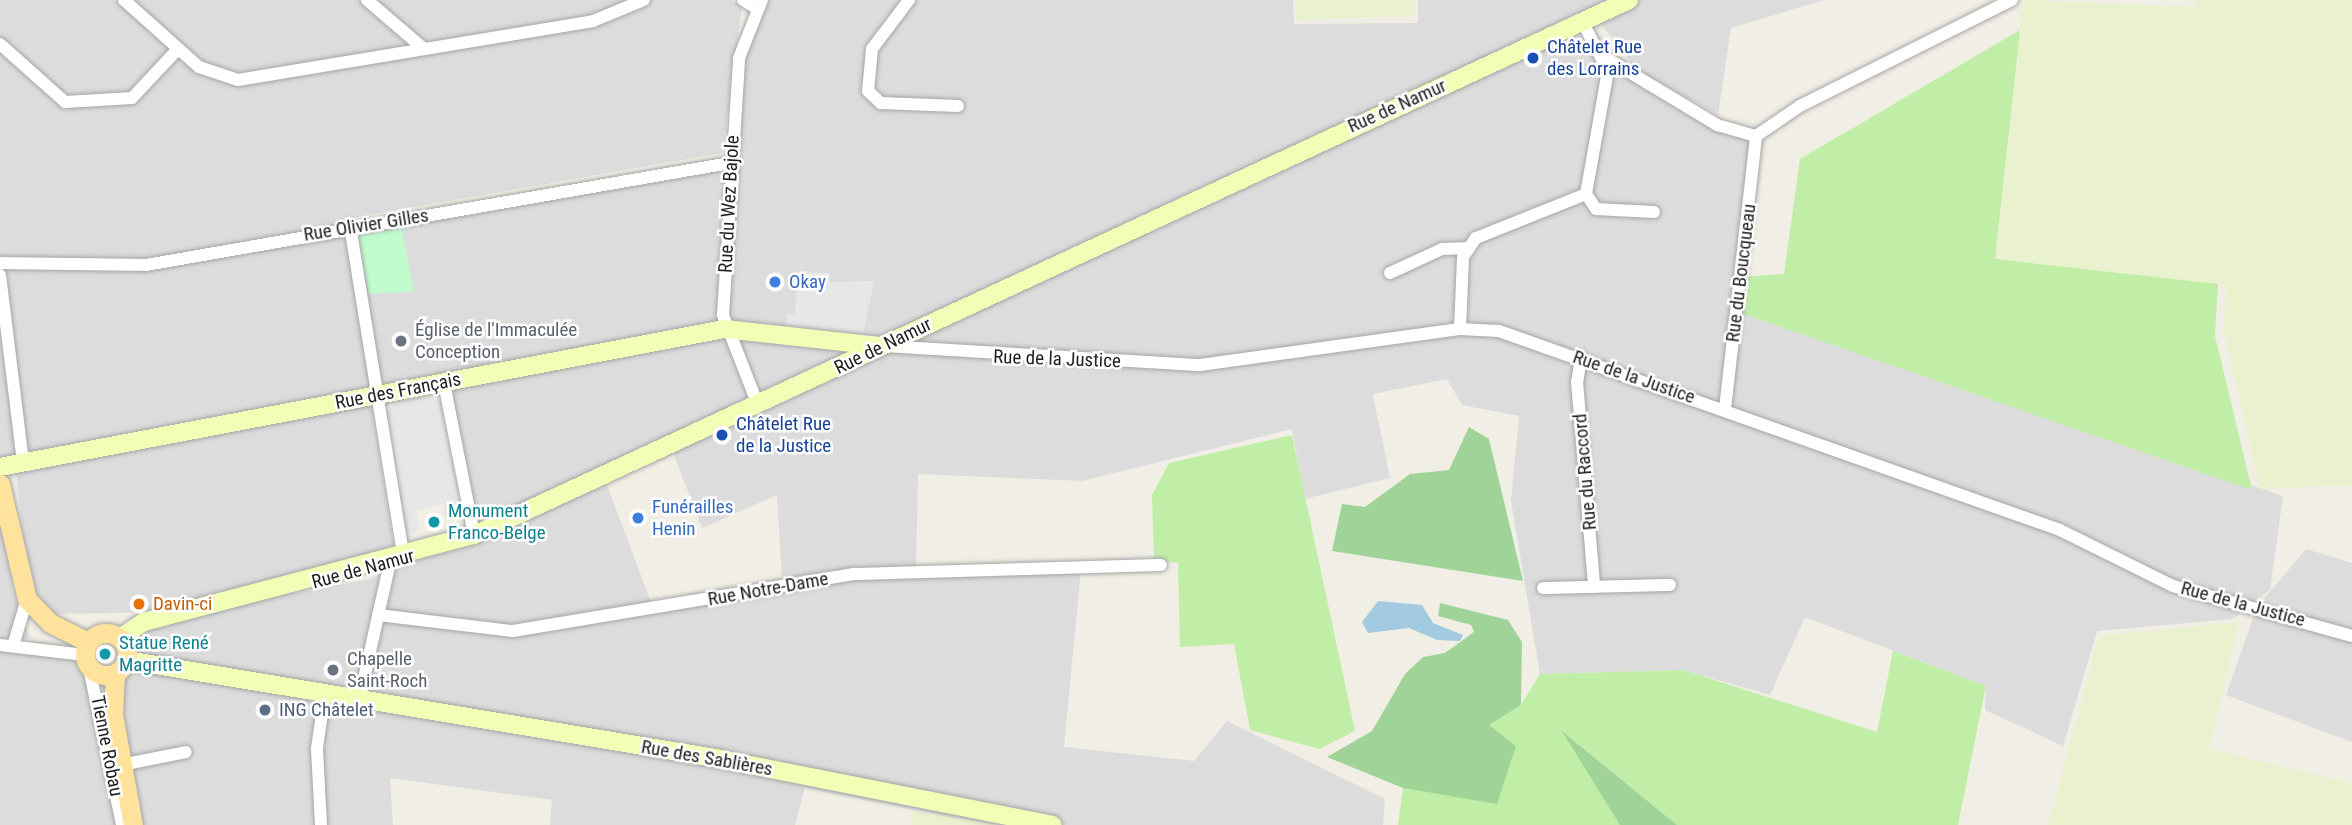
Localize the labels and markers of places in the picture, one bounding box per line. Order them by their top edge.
place label: Châtelet Rue des Lorrains [1547,36,1642,80]
marker: Châtelet Rue des Lorrains [1525,50,1541,66]
place label: Okay [789,271,826,293]
marker: Okay [767,274,783,290]
place label: Église de l'Immaculée Conception [415,319,577,363]
marker: Église de l'Immaculée Conception [393,333,409,349]
place label: Châtelet Rue de la Justice [736,413,831,457]
marker: Châtelet Rue de la Justice [714,427,730,443]
place label: Funérailles Henin [652,496,733,540]
place label: Monument Franco-Belge [448,500,546,544]
marker: Funérailles Henin [630,510,646,526]
marker: Monument Franco-Belge [426,514,442,530]
place label: Davin-ci [153,593,212,615]
marker: Davin-ci [131,596,147,612]
place label: Statue René Magritte [119,632,209,676]
marker: Statue René Magritte [97,646,113,662]
place label: Chapelle Saint-Roch [347,648,427,692]
marker: Chapelle Saint-Roch [325,662,341,678]
place label: ING Châtelet [279,699,374,721]
marker: ING Châtelet [257,702,273,718]

